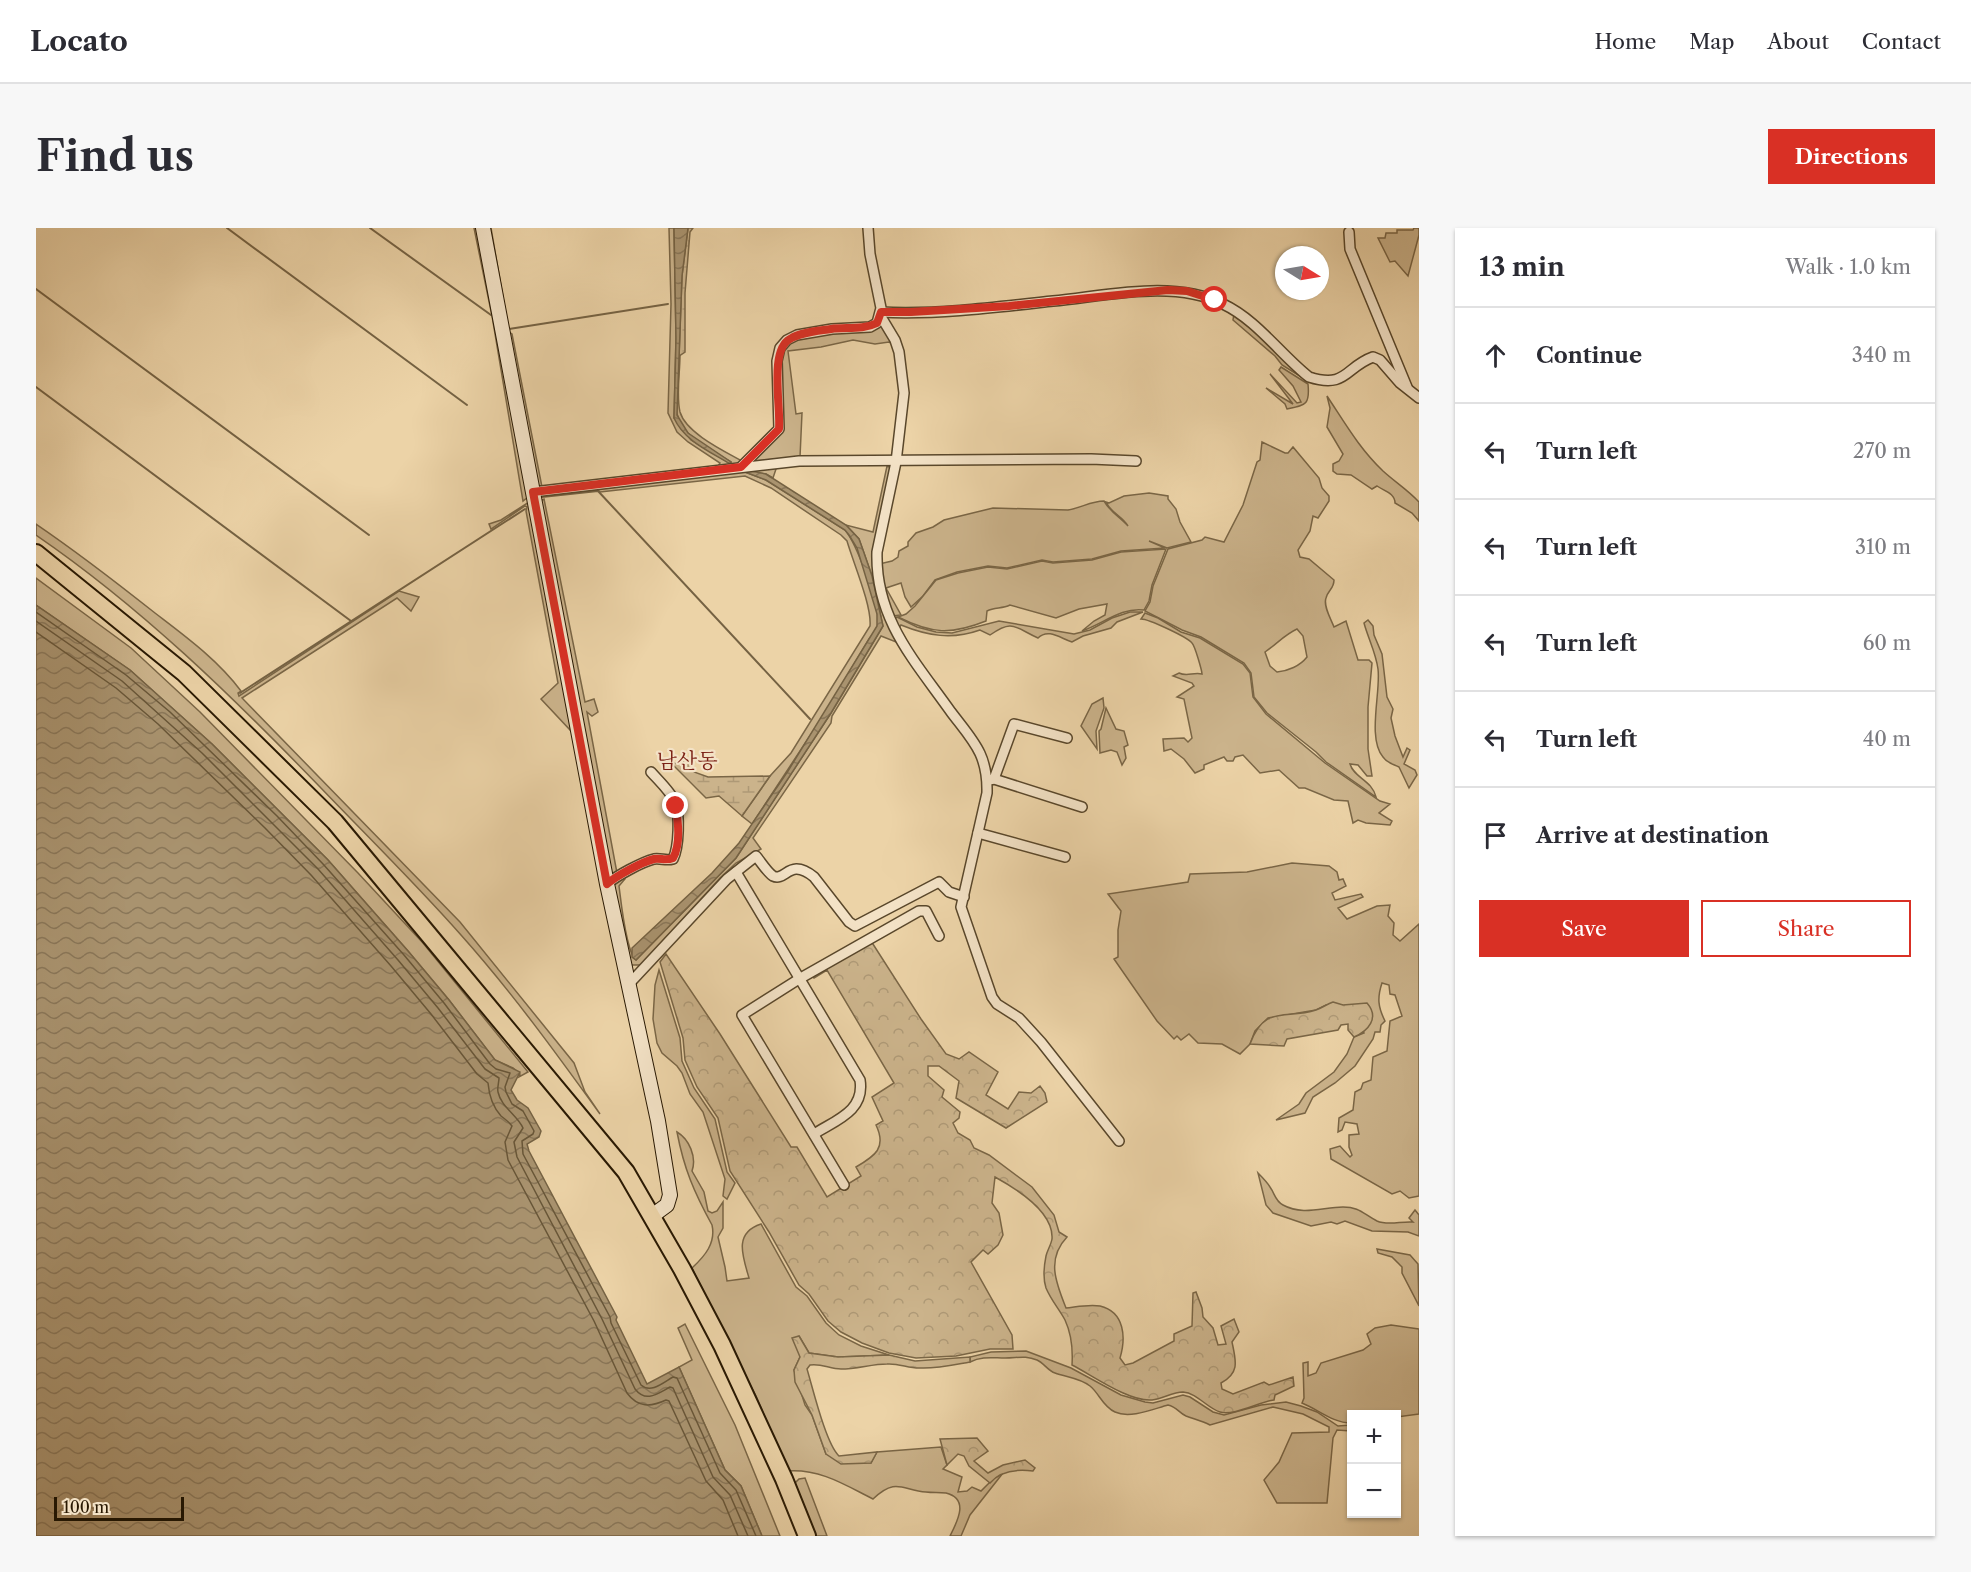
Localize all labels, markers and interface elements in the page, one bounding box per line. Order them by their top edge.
text: Locato [30,24,128,58]
text: Home [1595,29,1656,54]
text: Map [1689,29,1734,54]
text: About [1767,29,1829,54]
text: Contact [1862,29,1941,54]
button: Directions [1768,129,1935,184]
text: Find us [36,130,194,182]
north arrow [1275,246,1329,300]
text: 13 min [1479,251,1565,283]
text: Walk · 1.0 km [1785,255,1911,279]
route start [1201,286,1227,312]
icon: ahead [1479,339,1512,372]
text: Continue [1536,342,1642,369]
text: 340 m [1852,343,1911,367]
icon: left [1479,435,1512,468]
text: Turn left [1536,438,1637,465]
text: 270 m [1853,439,1911,463]
icon: left [1479,531,1512,564]
text: Turn left [1536,534,1637,561]
text: 310 m [1855,535,1911,559]
icon: left [1479,627,1512,660]
text: Turn left [1536,630,1637,657]
text: 60 m [1863,631,1911,655]
icon: left [1479,723,1512,756]
text: Turn left [1536,726,1637,753]
text: 40 m [1863,727,1911,751]
district label: 남산동 [657,748,717,773]
route end [662,792,688,818]
icon: arrive [1479,819,1512,852]
text: Arrive at destination [1536,822,1769,849]
button: Save [1479,900,1689,957]
button: Share [1701,900,1911,957]
map controls [1347,1410,1401,1518]
button: + [1347,1410,1401,1464]
button: − [1347,1464,1401,1518]
scale bar [54,1494,184,1522]
text: 100 m [63,1497,109,1517]

